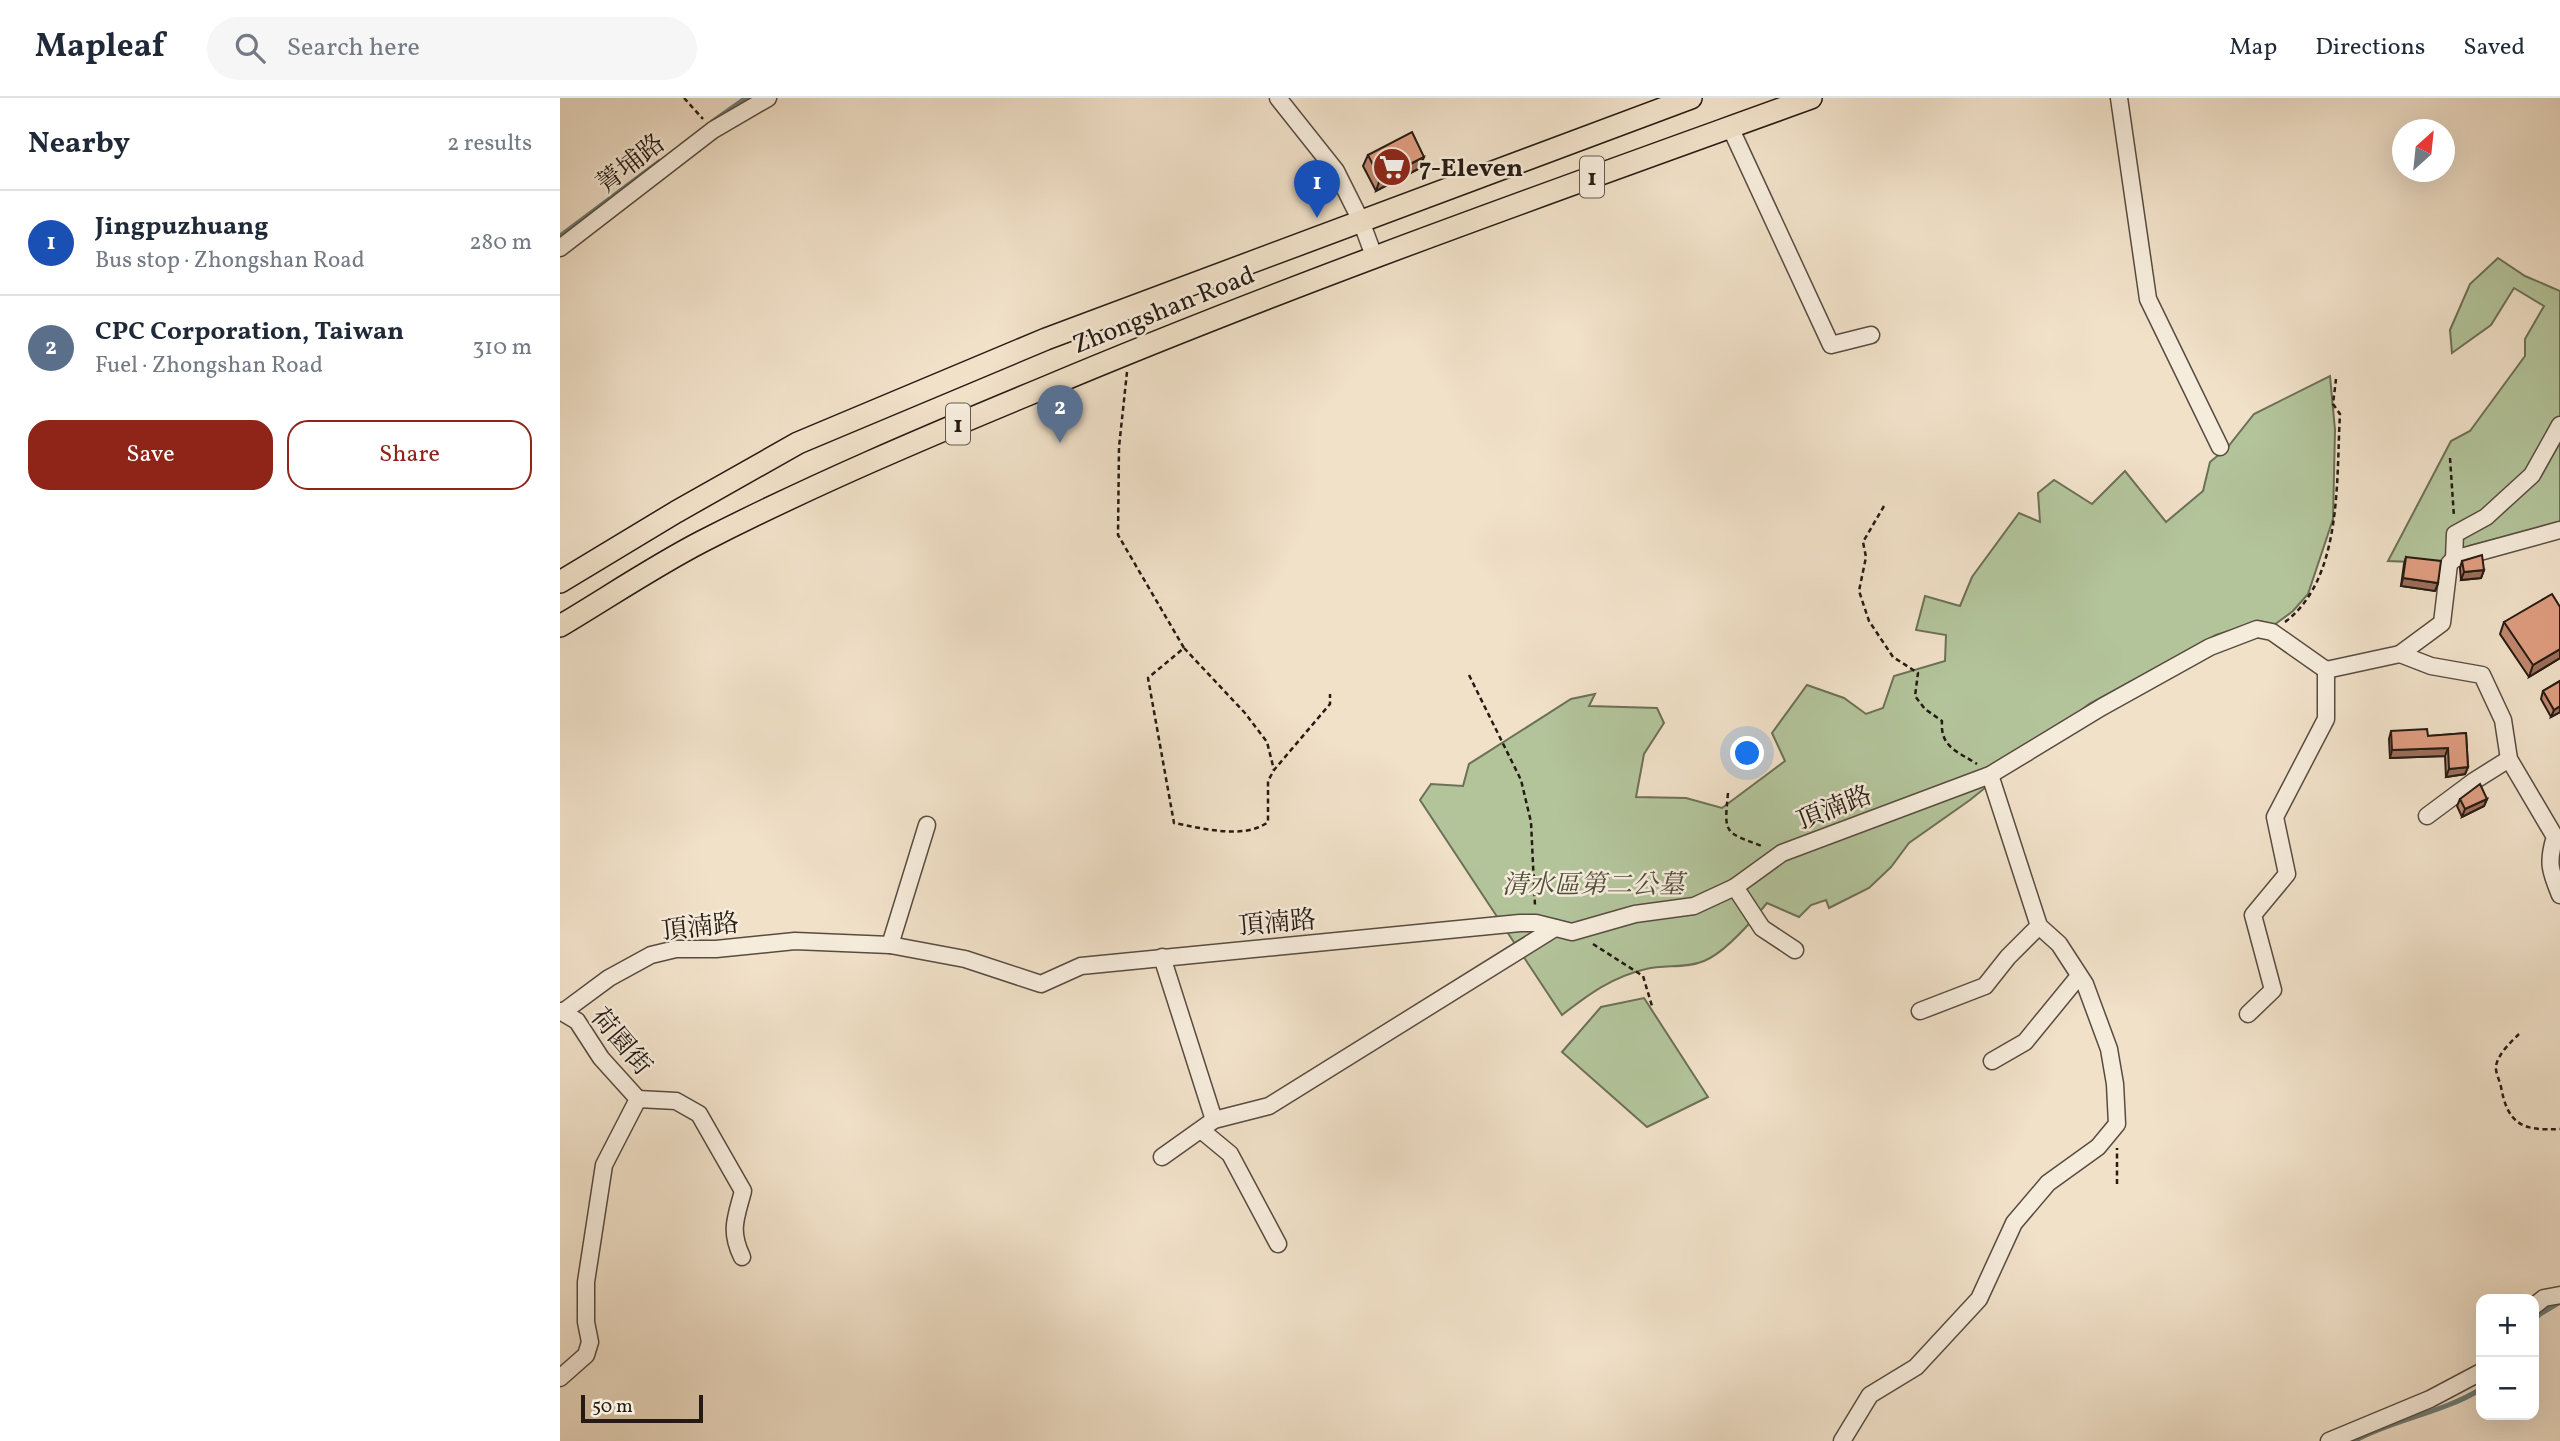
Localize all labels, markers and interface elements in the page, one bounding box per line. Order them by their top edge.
search box [207,17,697,80]
text: Mapleaf [35,25,165,71]
icon: search [231,29,269,67]
text: Search here [287,30,420,66]
text: Map [2229,31,2277,65]
text: Directions [2315,31,2425,65]
text: Saved [2463,31,2525,65]
north arrow [2392,119,2455,182]
text: Nearby [28,123,130,165]
street label: 菁埔路 [589,126,673,203]
text: 2 results [447,128,532,160]
supermarket icon: 7-Eleven [1371,146,1413,188]
place label: 7-Eleven [1419,151,1523,187]
road number: 1 [1580,156,1604,198]
pin: 1 [1294,160,1340,218]
text: Jingpuzhuang [95,209,269,245]
text: 1 [46,227,56,259]
text: 280 m [469,227,532,259]
text: Bus stop · Zhongshan Road [95,245,365,277]
street label: Zhongshan Road [1067,258,1260,364]
text: CPC Corporation, Taiwan [95,314,404,350]
text: 2 [45,332,57,364]
text: 310 m [472,332,532,364]
text: Fuel · Zhongshan Road [95,350,323,382]
pin: 2 [1037,385,1083,443]
road number: 1 [946,404,970,444]
button: Save [28,420,273,490]
button: Share [287,420,532,490]
your location [1730,736,1764,770]
street label: 頂湳路 [1792,778,1878,840]
park label: 清水區第二公墓 [1502,868,1688,904]
street label: 頂湳路 [1237,903,1318,945]
street label: 頂湳路 [660,906,741,950]
street label: 荷園街 [582,1001,659,1084]
map controls [2476,1294,2539,1420]
button: + [2476,1294,2539,1357]
button: − [2476,1357,2539,1420]
scale bar [581,1392,704,1424]
text: 50 m [592,1394,633,1420]

